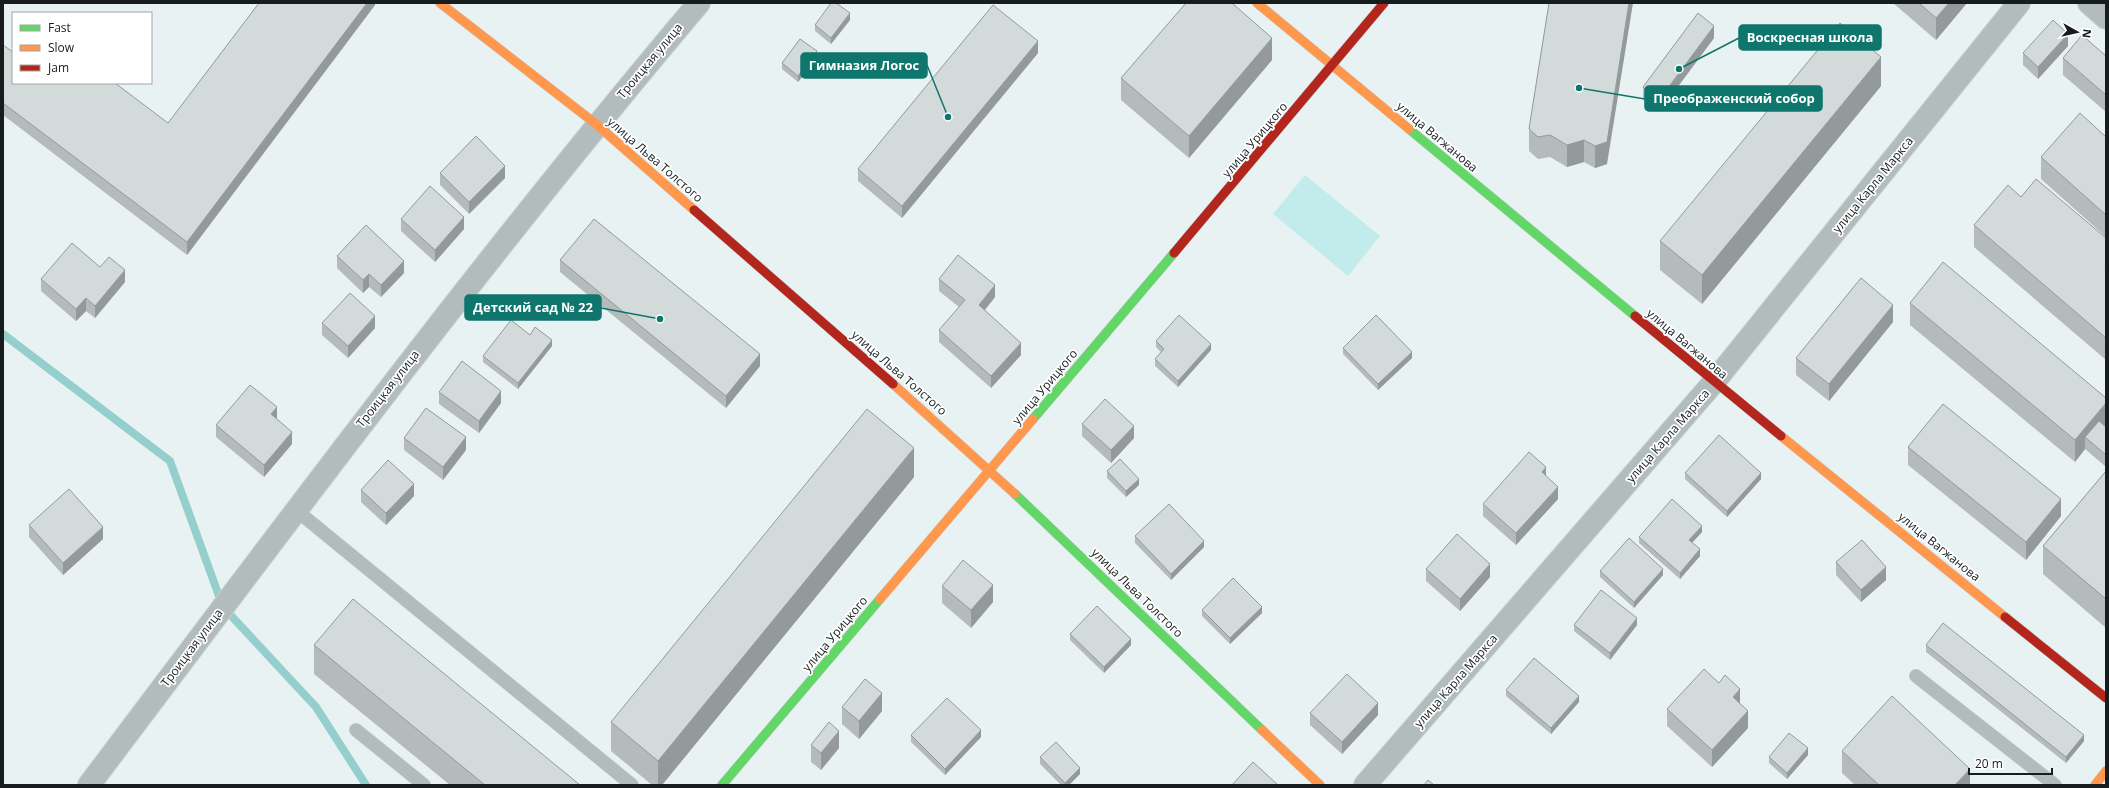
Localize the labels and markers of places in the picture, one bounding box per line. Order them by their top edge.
callout: Воскресная школа [1739,25,1881,50]
callout: Гимназия Логос [801,53,927,78]
callout: Преображенский собор [1645,86,1822,111]
callout: Детский сад № 22 [465,295,601,320]

